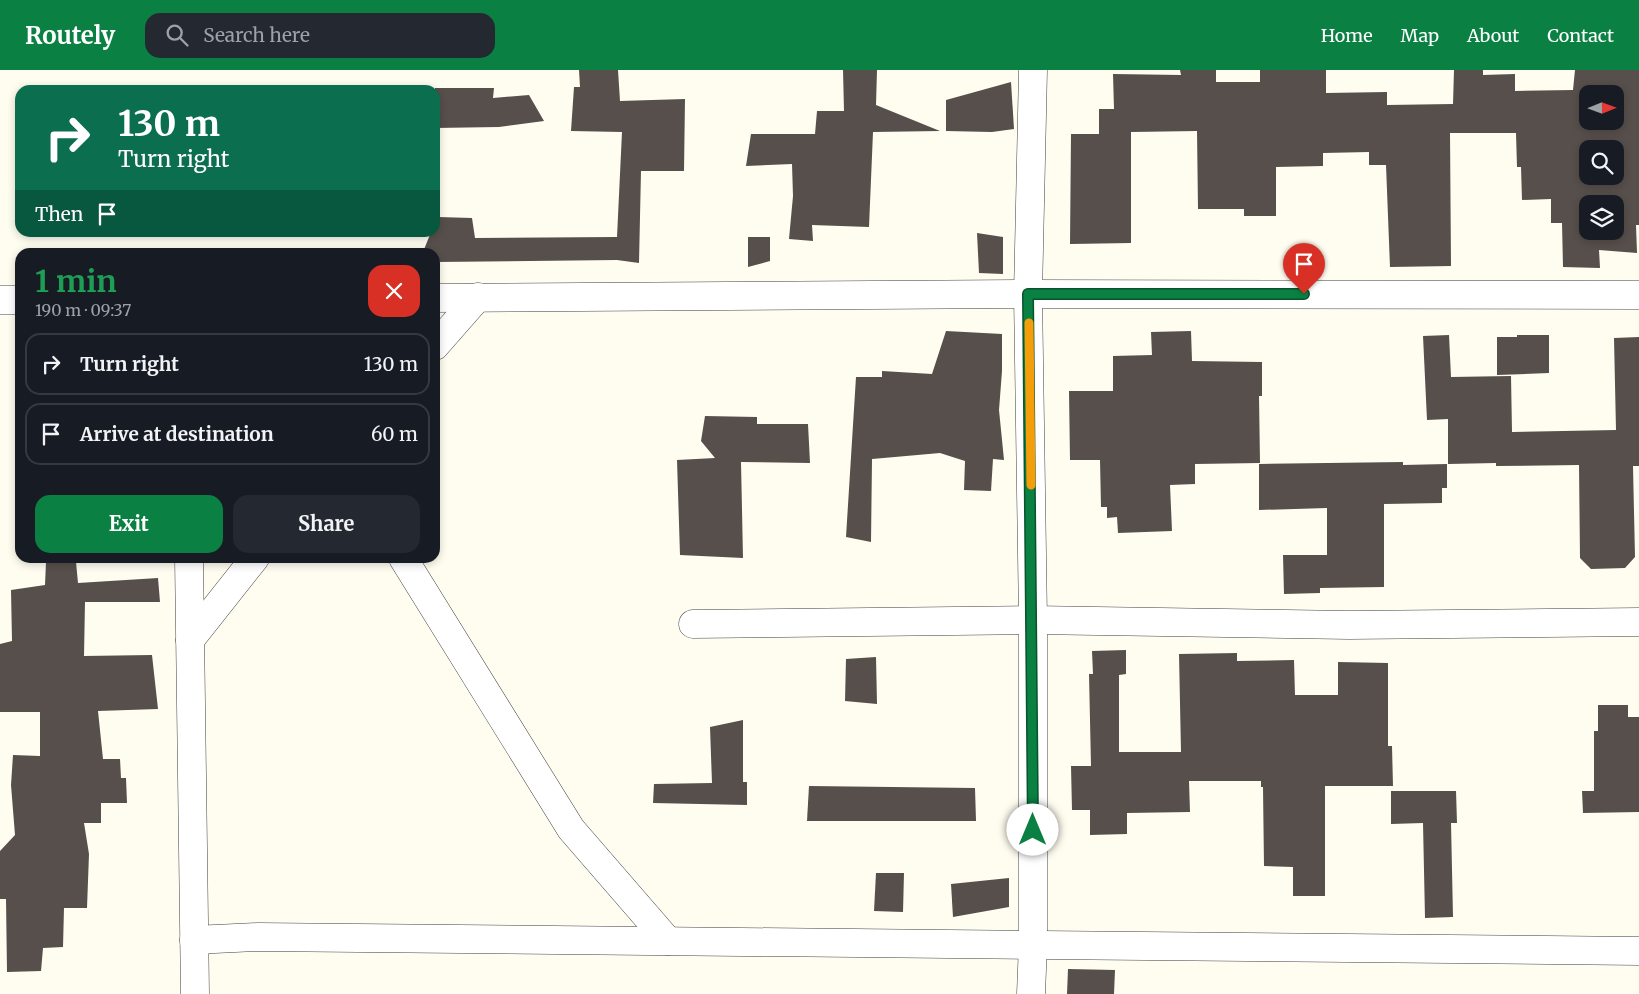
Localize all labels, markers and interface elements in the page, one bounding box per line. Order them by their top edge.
search box [145,13,495,58]
text: Routely [25,20,115,51]
icon: search [163,21,191,49]
text: Search here [203,23,310,47]
text: Home [1321,24,1373,47]
text: Map [1401,24,1439,47]
text: About [1467,24,1519,47]
text: Contact [1547,24,1614,47]
north arrow [1579,85,1624,130]
map controls [1579,85,1624,240]
text: 130 m [118,102,220,146]
icon: right [35,105,100,170]
button: search [1579,140,1624,185]
text: Turn right [118,145,229,173]
button: layers [1579,195,1624,240]
icon: arrive [93,200,121,228]
text: Then [35,202,83,226]
pin [1283,243,1325,294]
icon: arrive [1290,250,1318,278]
text: 1 min [35,262,117,300]
button: close [368,265,420,317]
text: 190 m · 09:37 [35,300,131,320]
icon: right [37,350,65,378]
text: Turn right [80,352,179,376]
text: 130 m [364,352,418,376]
icon: arrive [37,420,65,448]
text: Arrive at destination [80,422,274,446]
text: 60 m [371,422,418,446]
button: Exit [35,495,223,553]
button: Share [233,495,420,553]
position arrow [1006,803,1058,855]

